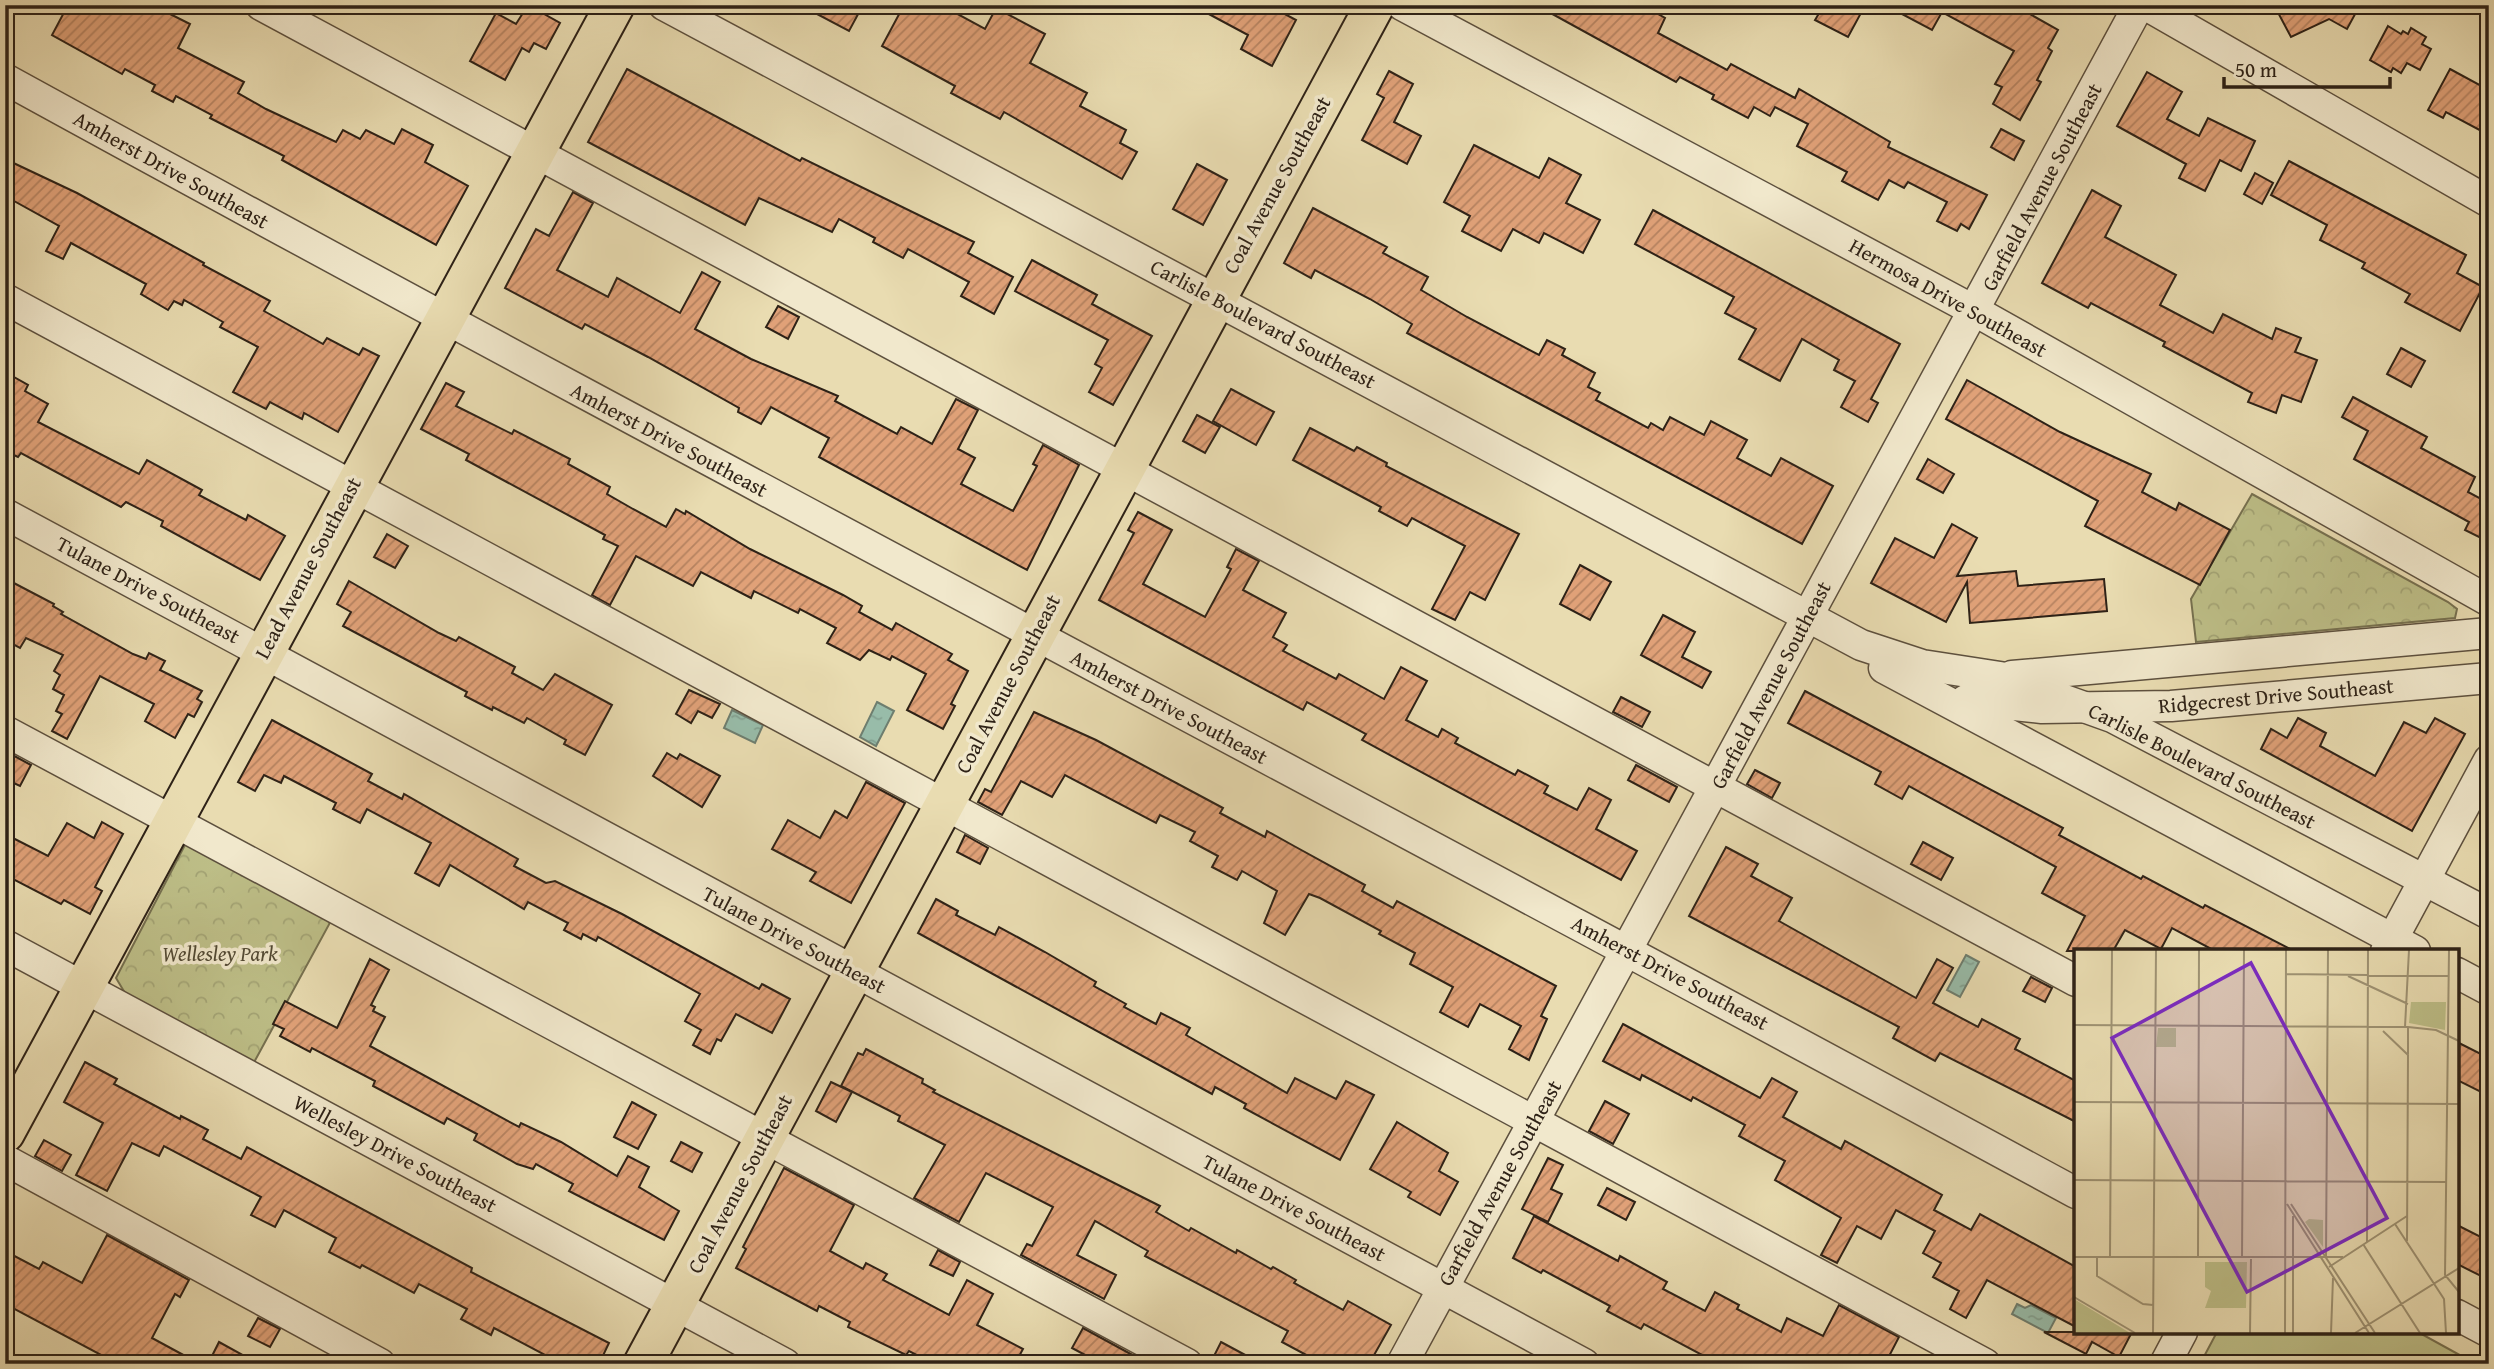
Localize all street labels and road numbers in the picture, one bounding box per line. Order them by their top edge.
street label: Garfield Avenue Southeast [1974,77,2110,296]
street label: Coal Avenue Southeast [1215,90,1339,279]
street label: Amherst Drive Southeast [68,103,275,237]
street label: Hermosa Drive Southeast [1844,230,2053,365]
street label: Carlisle Boulevard Southeast [1145,251,1382,397]
street label: Amherst Drive Southeast [565,374,774,505]
street label: Lead Avenue Southeast [246,471,369,664]
street label: Tulane Drive Southeast [51,528,246,651]
street label: Garfield Avenue Southeast [1703,575,1839,794]
street label: Coal Avenue Southeast [947,588,1068,779]
street label: Amherst Drive Southeast [1065,641,1274,772]
street label: Ridgecrest Drive Southeast [2157,670,2396,721]
street label: Carlisle Boulevard Southeast [2083,695,2322,837]
street label: Tulane Drive Southeast [697,878,892,1001]
street label: Amherst Drive Southeast [1566,907,1775,1038]
street label: Garfield Avenue Southeast [1430,1074,1569,1291]
street label: Wellesley Drive Southeast [288,1087,503,1221]
street label: Coal Avenue Southeast [679,1088,800,1279]
street label: Tulane Drive Southeast [1197,1146,1392,1269]

